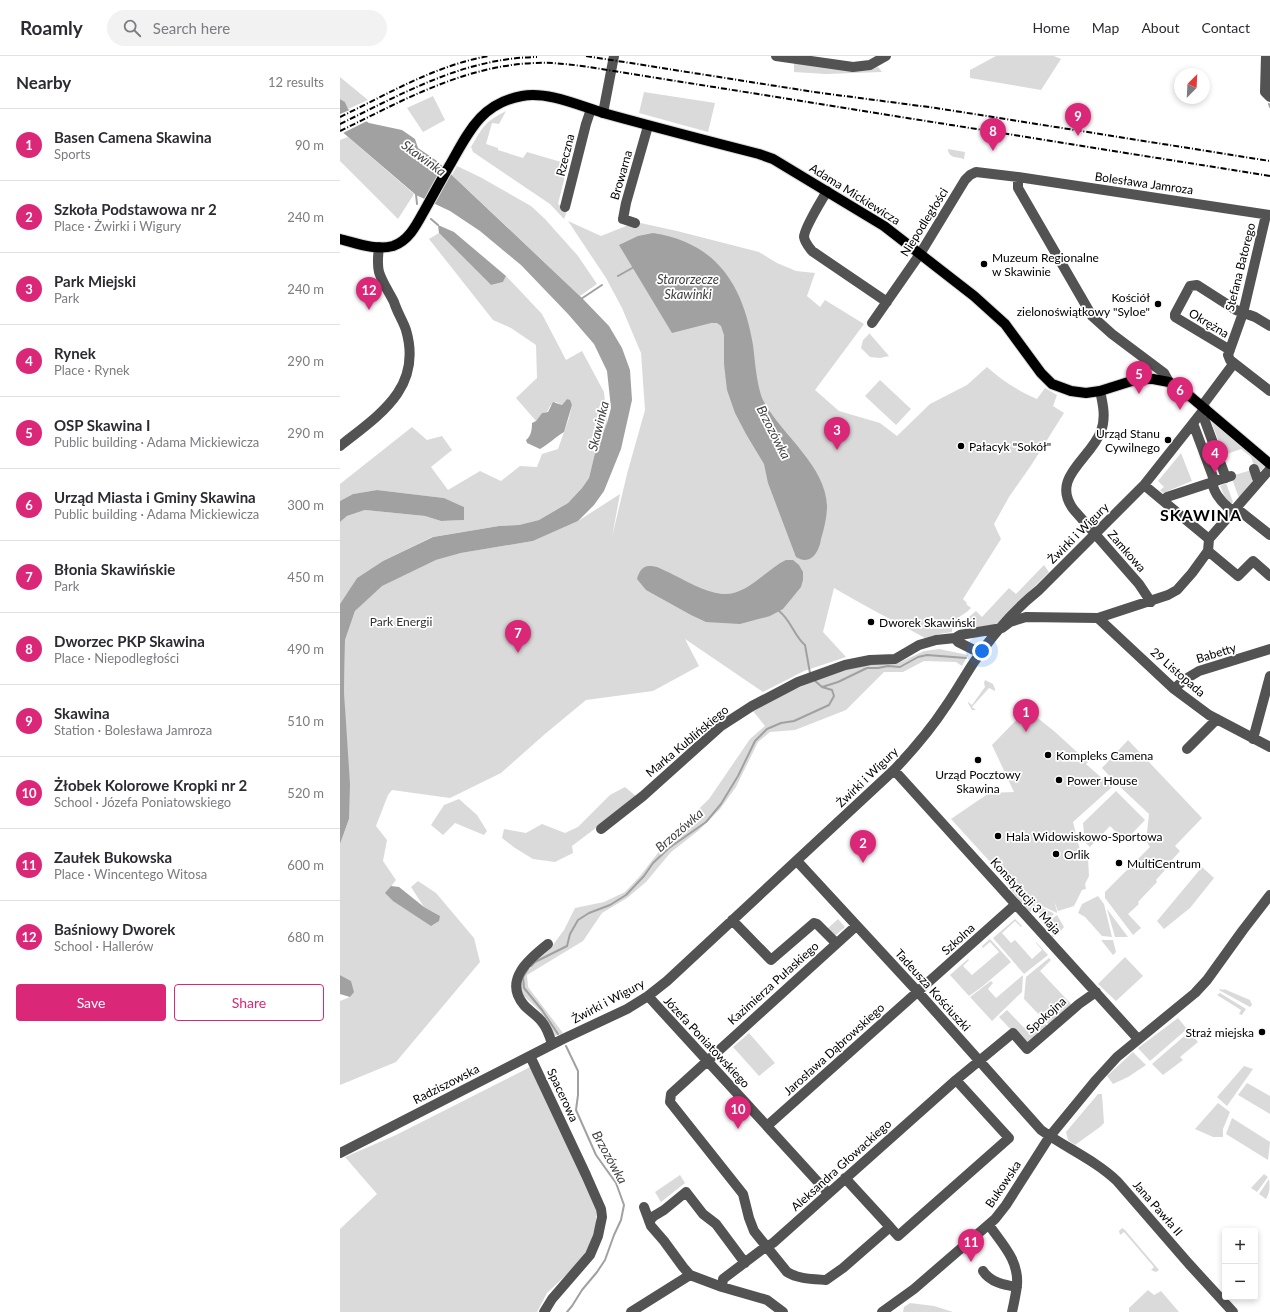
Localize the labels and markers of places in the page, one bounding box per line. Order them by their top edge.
pin: 9 [1065,103,1091,136]
pin: 8 [980,118,1006,151]
place label: Muzeum Regionalne w Skawinie [992,250,1099,279]
marker: Muzeum Regionalne w Skawinie [979,259,989,269]
pin: 12 [356,277,382,310]
place label: Kościół zielonoświątkowy "Syloe" [1017,290,1150,319]
marker: Kościół zielonoświątkowy "Syloe" [1153,299,1163,309]
pin: 5 [1126,361,1152,394]
pin: 6 [1167,377,1193,410]
pin: 3 [824,417,850,450]
place label: Urząd Stanu Cywilnego [1096,426,1160,455]
marker: Urząd Stanu Cywilnego [1163,435,1173,445]
place label: Pałacyk "Sokół" [969,439,1051,454]
pin: 4 [1202,440,1228,473]
marker: Pałacyk "Sokół" [956,441,966,451]
place label: Dworek Skawiński [879,615,976,630]
marker: Dworek Skawiński [866,617,876,627]
pin: 7 [505,620,531,653]
pin: 1 [1013,699,1039,732]
place label: Kompleks Camena [1056,748,1153,763]
marker: Kompleks Camena [1043,750,1053,760]
marker: Urząd Pocztowy Skawina [973,755,983,765]
place label: Urząd Pocztowy Skawina [935,767,1022,796]
place label: Power House [1067,773,1137,788]
marker: Power House [1054,775,1064,785]
place label: Hala Widowiskowo-Sportowa [1006,829,1163,844]
pin: 2 [850,830,876,863]
marker: Hala Widowiskowo-Sportowa [993,831,1003,841]
place label: Orlik [1064,847,1091,862]
marker: Orlik [1051,849,1061,859]
place label: MultiCentrum [1127,856,1201,871]
marker: MultiCentrum [1114,858,1124,868]
place label: Straż miejska [1186,1025,1254,1040]
marker: Straż miejska [1257,1027,1267,1037]
pin: 10 [725,1096,751,1129]
pin: 11 [958,1229,984,1262]

